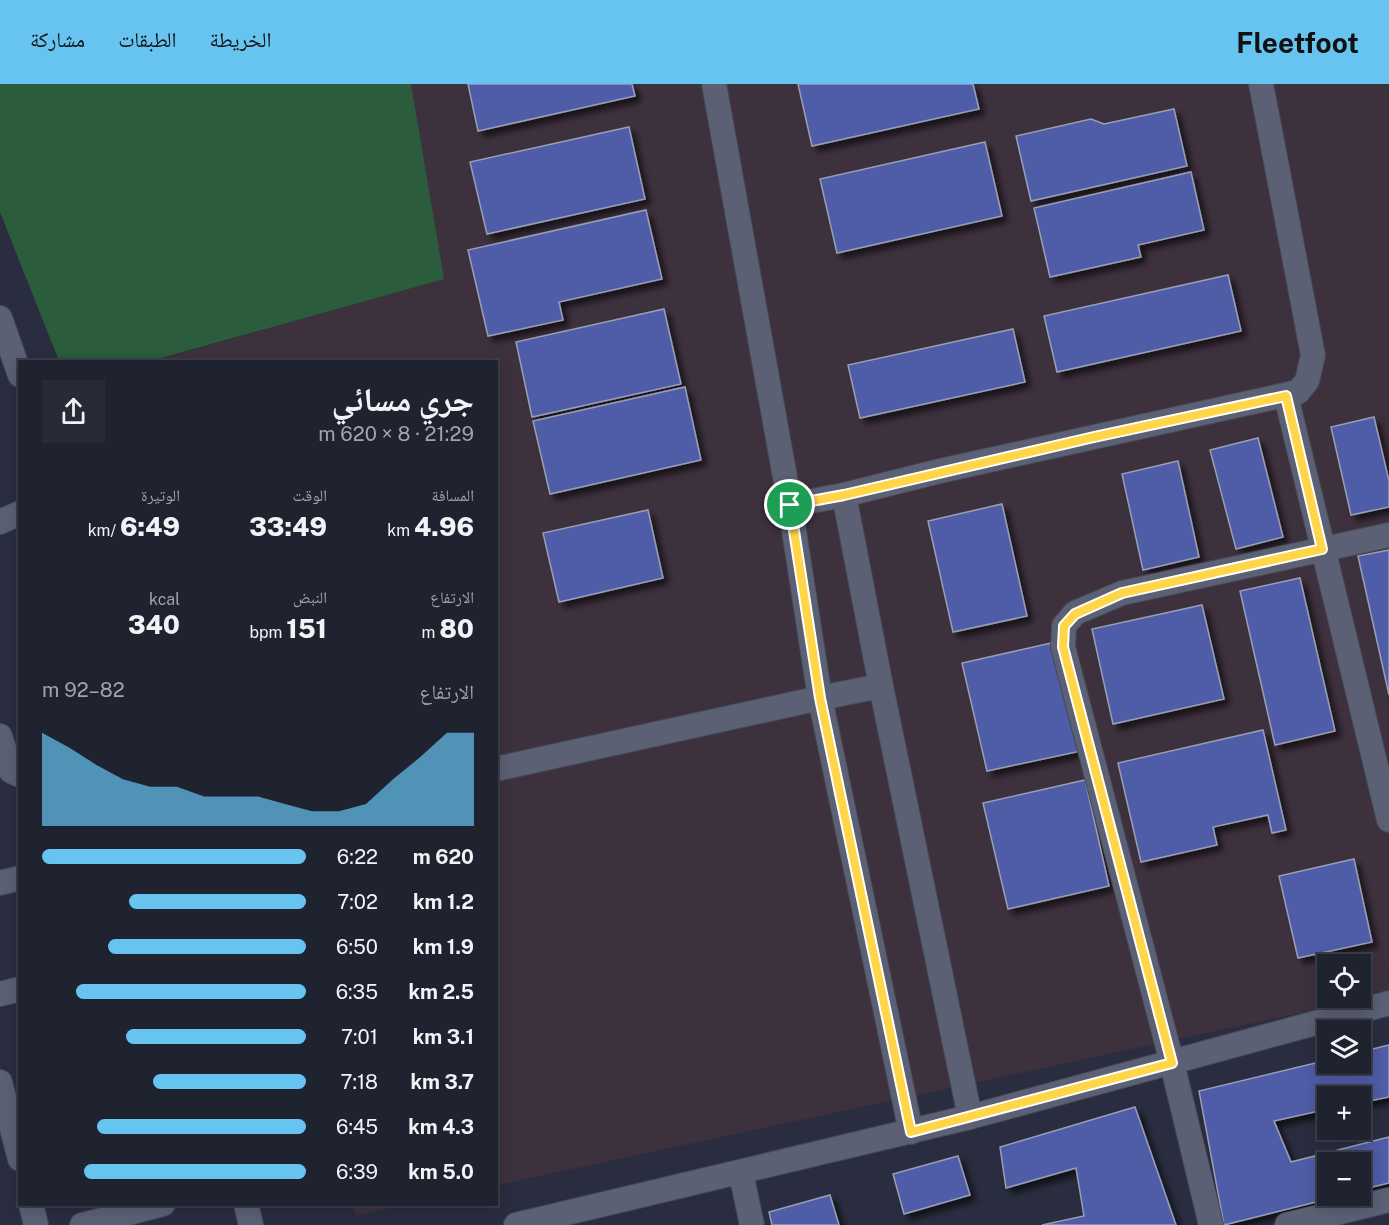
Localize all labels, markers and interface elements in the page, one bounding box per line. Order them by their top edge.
text: Fleetfoot [1236,26,1359,59]
text: مشاركة [30,27,85,52]
text: الطبقات [118,27,177,52]
text: الخريطة [210,27,271,52]
button: share [42,380,105,443]
text: جري مسائي [331,380,474,418]
text: 21:29 · 8 × 620 m [318,422,474,446]
pin [764,479,815,530]
text: الوتيرة [141,486,180,505]
text: الوقت [293,486,327,505]
text: المسافة [432,486,474,505]
icon: arrive [773,488,806,521]
text: 6:49 [120,511,180,542]
text: 33:49 [249,511,327,542]
text: 4.96 [414,511,474,542]
text: /km [88,521,120,540]
text: km [387,521,414,540]
text: النبض [293,588,327,607]
text: الارتفاع [430,588,474,607]
text: kcal [149,590,180,609]
text: 340 [128,609,180,640]
text: 151 [286,613,327,644]
text: 80 [439,613,474,644]
text: bpm [249,623,286,642]
text: m [421,623,439,642]
text: 82–92 m [42,678,125,702]
text: الارتفاع [419,680,474,704]
text: 6:22 [337,845,378,869]
text: 620 m [413,845,474,869]
text: 7:02 [337,890,378,914]
text: 1.2 km [413,890,474,914]
text: 6:50 [336,935,378,959]
text: 1.9 km [413,935,474,959]
map controls [1317,954,1371,1206]
button: locate [1317,954,1371,1008]
text: 6:35 [336,980,378,1004]
text: 2.5 km [408,980,474,1004]
button: layers [1317,1020,1371,1074]
text: 7:01 [341,1025,378,1049]
text: 3.1 km [413,1025,474,1049]
text: 7:18 [340,1070,378,1094]
text: 3.7 km [410,1070,474,1094]
button: + [1317,1086,1371,1140]
text: 6:45 [336,1115,378,1139]
text: 4.3 km [408,1115,474,1139]
button: − [1317,1152,1371,1206]
text: 6:39 [336,1160,378,1184]
text: 5.0 km [408,1160,474,1184]

